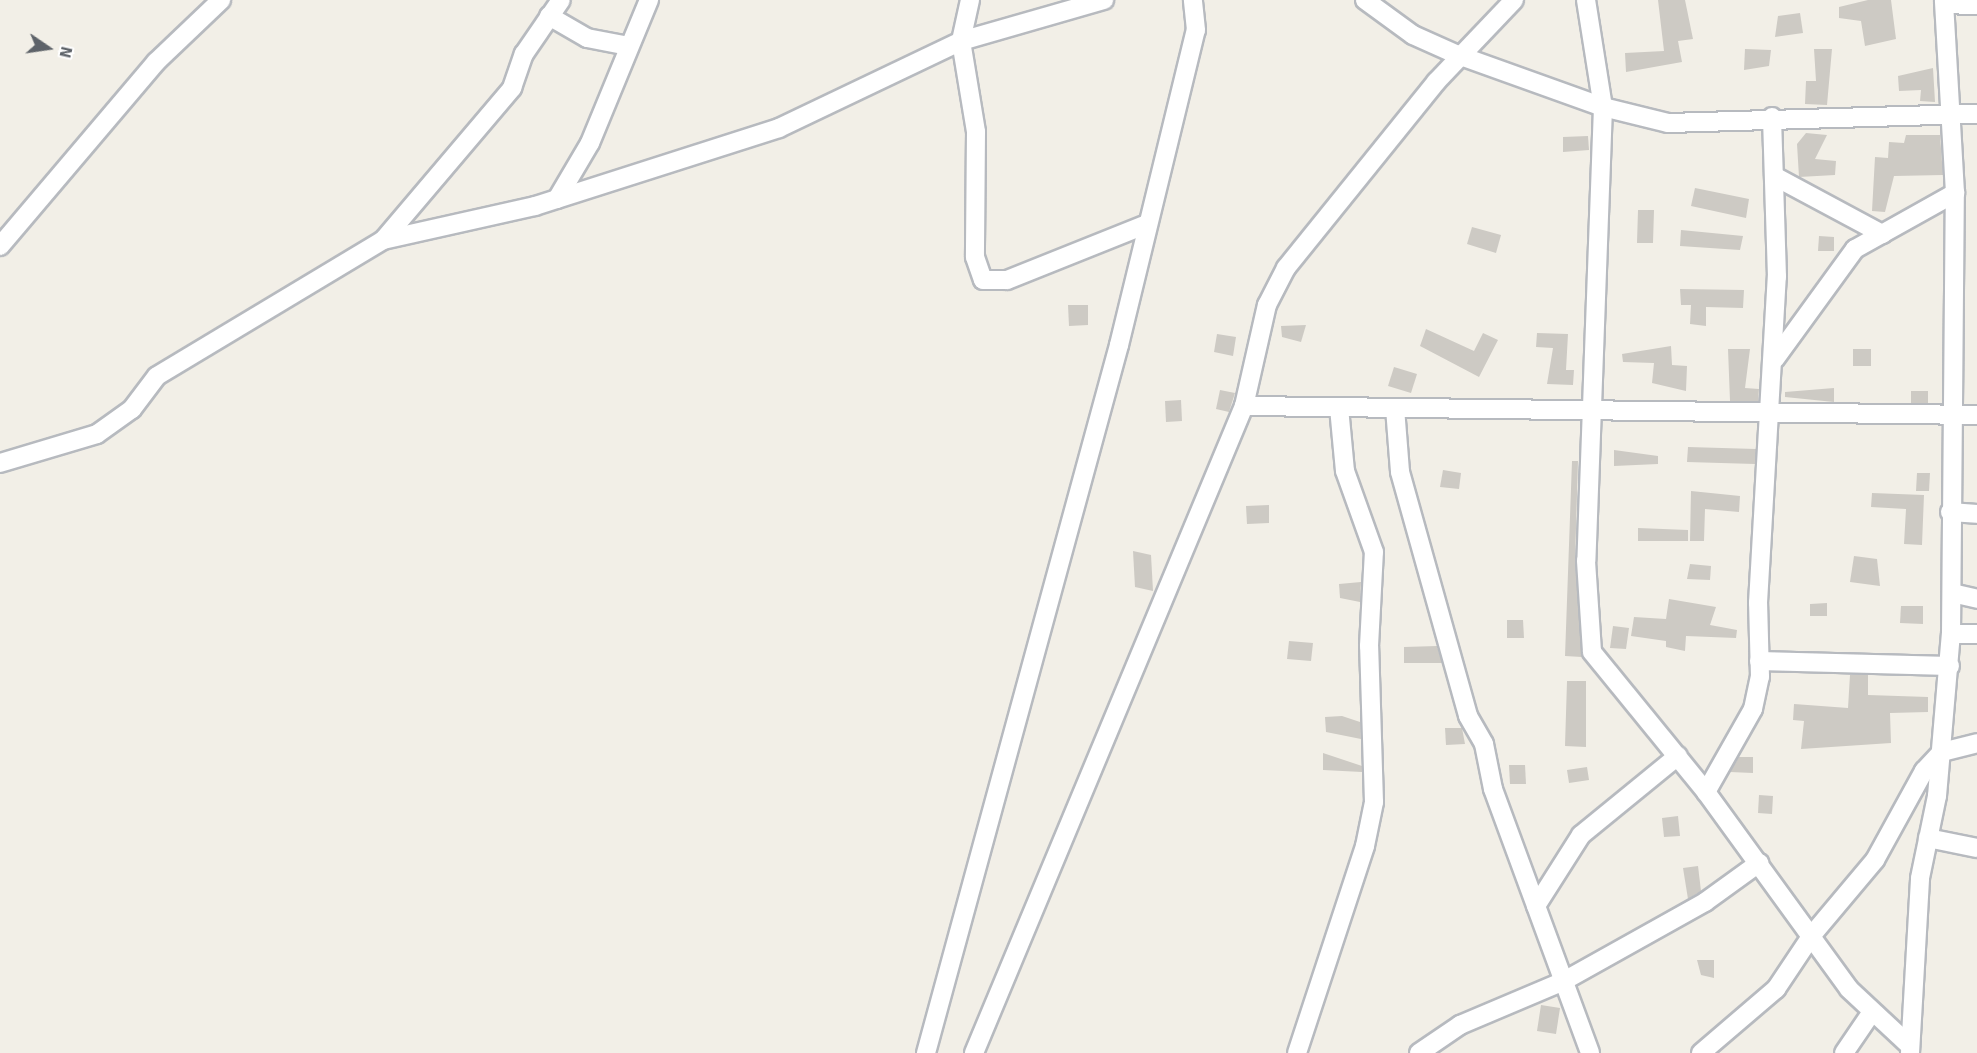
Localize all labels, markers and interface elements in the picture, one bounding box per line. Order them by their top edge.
north arrow [18,18,78,78]
text: N [55,44,77,60]

